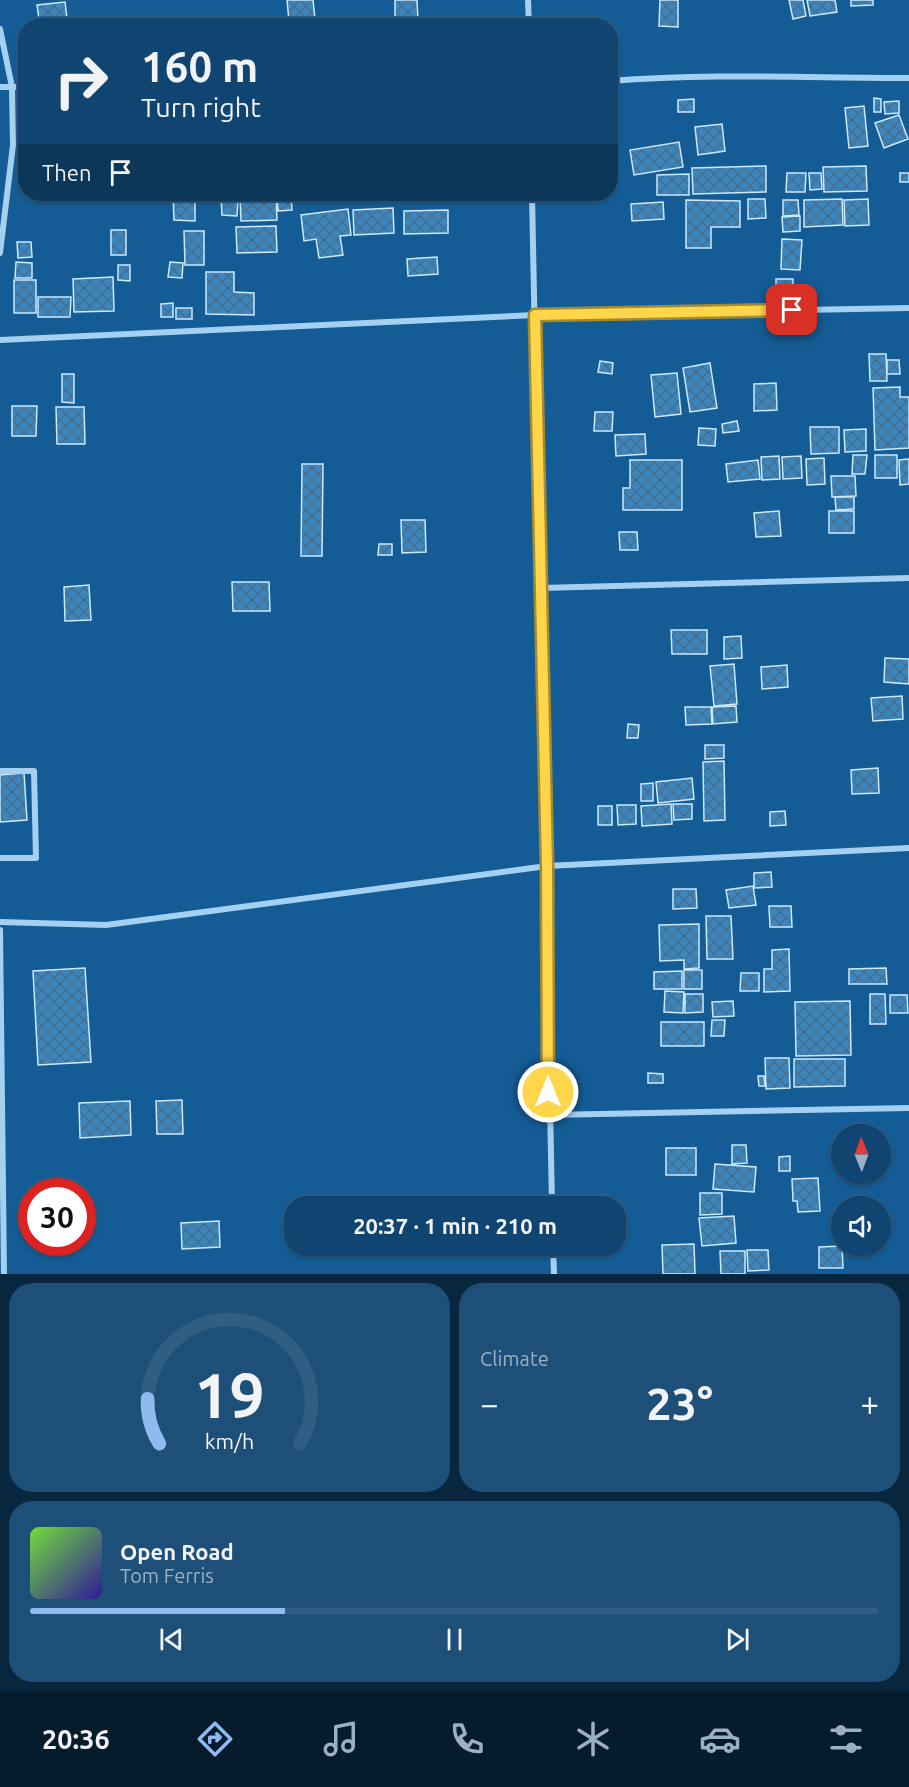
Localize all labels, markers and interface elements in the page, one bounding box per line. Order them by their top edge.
icon: right [42,42,120,120]
text: 160 m [141,43,258,90]
text: Turn right [141,92,261,122]
icon: arrive [104,156,137,189]
text: Then [42,160,92,185]
pin [766,284,817,335]
icon: arrive [775,293,808,326]
position arrow [516,1060,580,1124]
north arrow [831,1124,891,1184]
map controls [831,1124,891,1256]
speed limit sign: 30 [18,1178,96,1256]
button: sound [831,1196,891,1256]
text: 20:37 · 1 min · 210 m [353,1213,557,1238]
text: Climate [480,1347,549,1370]
text: 19 [194,1360,265,1430]
text: 23° [646,1378,713,1429]
text: − [480,1385,499,1422]
text: + [860,1385,879,1422]
text: km/h [205,1430,254,1454]
text: Open Road [120,1539,234,1564]
text: Tom Ferris [120,1564,214,1587]
icon: previous [155,1623,188,1656]
icon: pause [438,1623,471,1656]
icon: next [721,1623,754,1656]
icon: directions [194,1718,236,1760]
icon: music [320,1718,362,1760]
icon: phone [446,1718,488,1760]
icon: climate [572,1718,614,1760]
icon: car [699,1718,741,1760]
icon: filters [825,1718,867,1760]
text: 20:36 [42,1724,110,1754]

